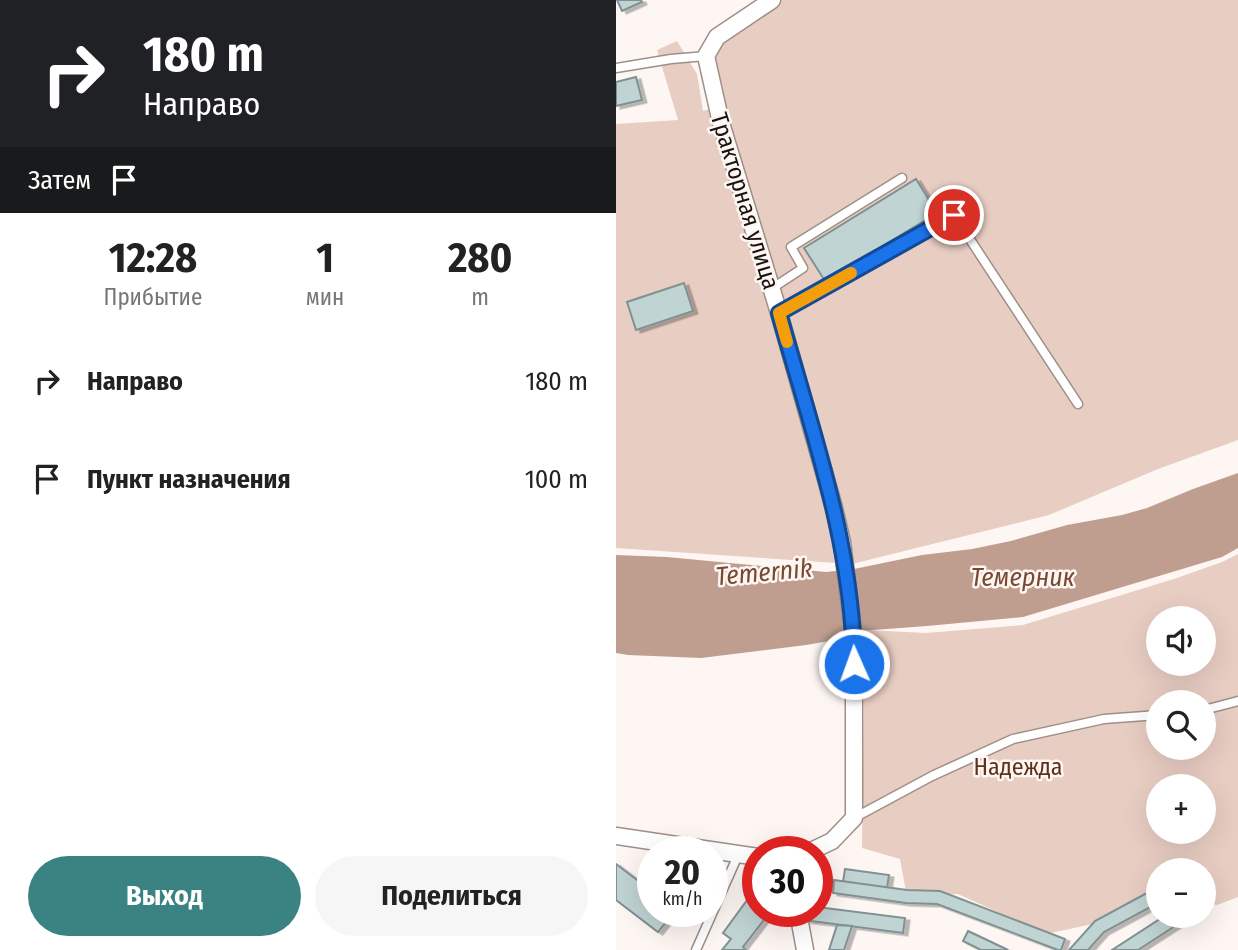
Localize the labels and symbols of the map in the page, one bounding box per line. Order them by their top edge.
street label: Тракторная улица [705,109,785,293]
pin [924,185,984,245]
water label: Temernik [714,553,814,592]
water label: Темерник [971,562,1076,593]
position arrow [817,627,891,701]
park label: Надежда [973,753,1063,781]
speed limit sign: 30 [742,836,833,927]

